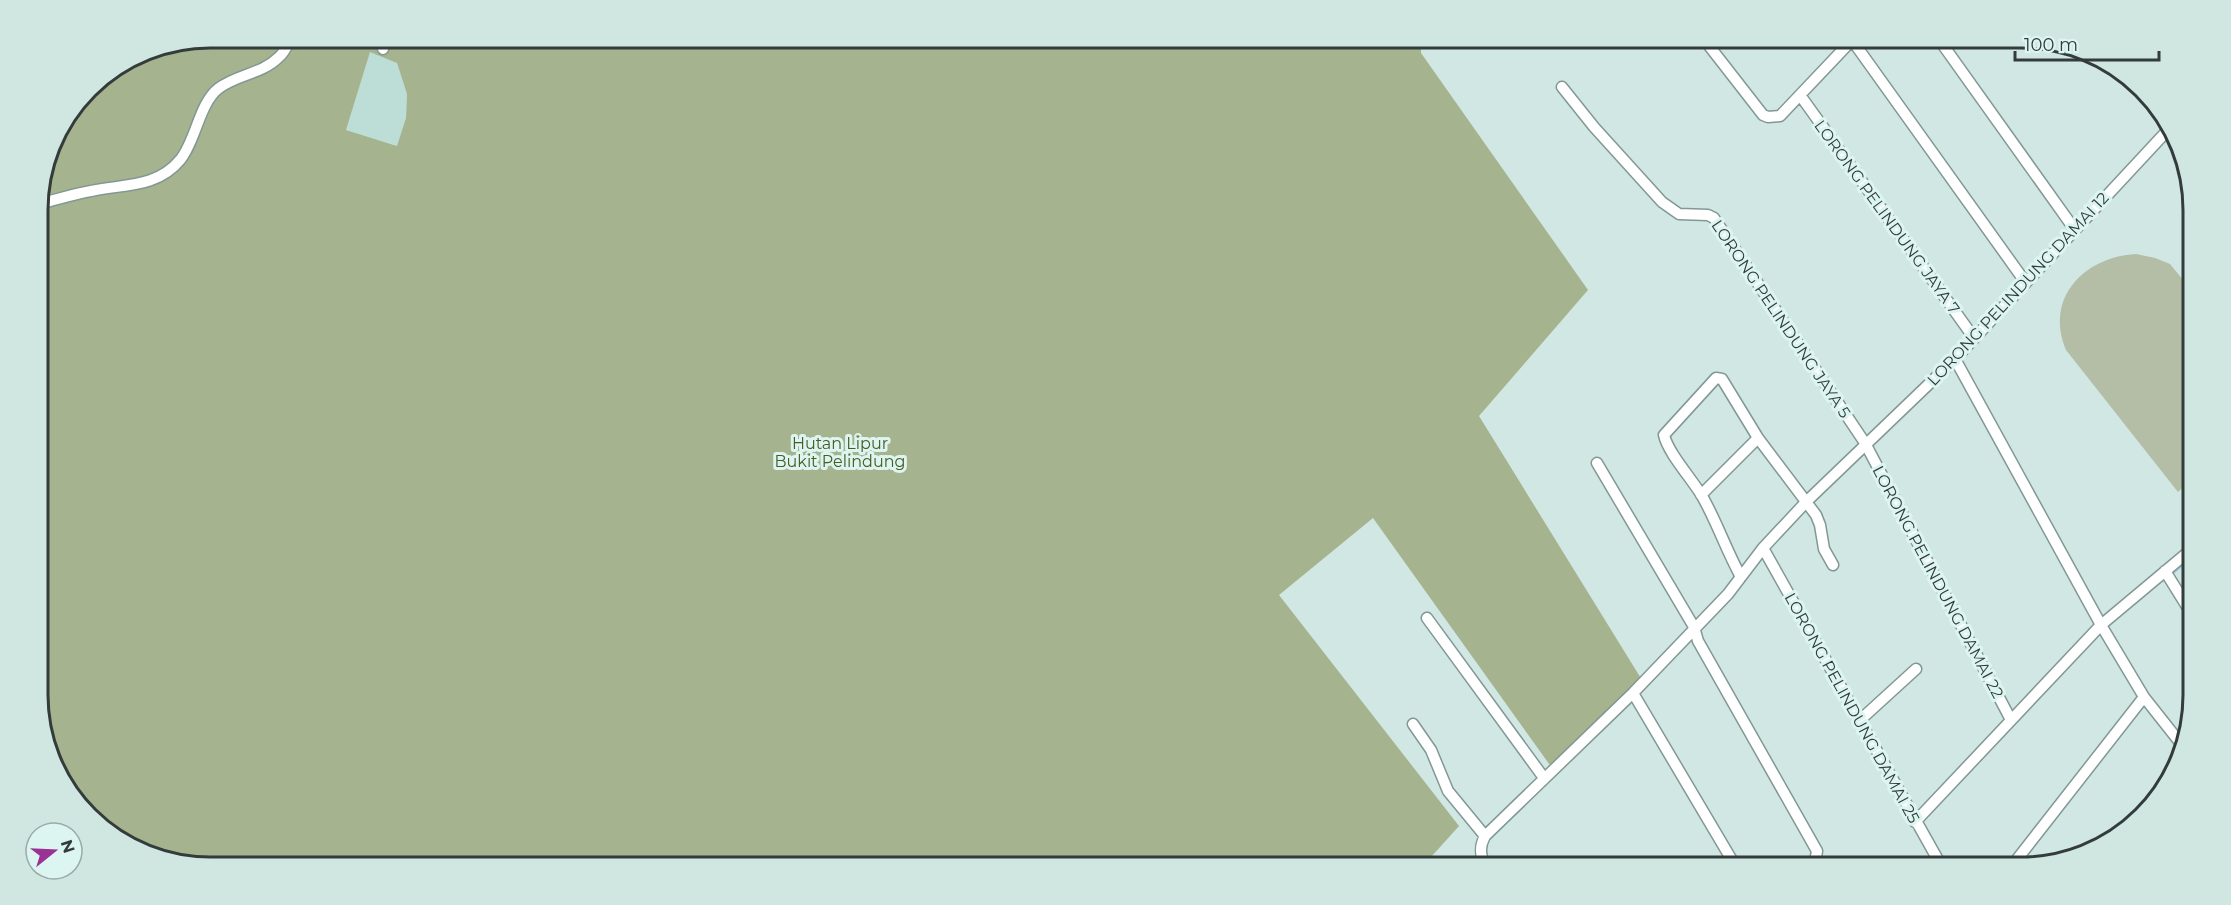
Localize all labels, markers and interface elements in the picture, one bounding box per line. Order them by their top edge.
scale bar [2015,24,2159,62]
text: 100 m [2024,34,2078,56]
street label: LORONG PELINDUNG JAYA 7 [1810,116,1964,318]
street label: LORONG PELINDUNG DAMAI 12 [1923,189,2113,389]
street label: LORONG PELINDUNG JAYA 5 [1708,216,1854,422]
park label: Hutan Lipur Bukit Pelindung [775,434,905,471]
street label: LORONG PELINDUNG DAMAI 22 [1868,463,2008,701]
street label: LORONG PELINDUNG DAMAI 25 [1781,590,1923,826]
north arrow [24,821,84,881]
text: N [57,837,79,856]

